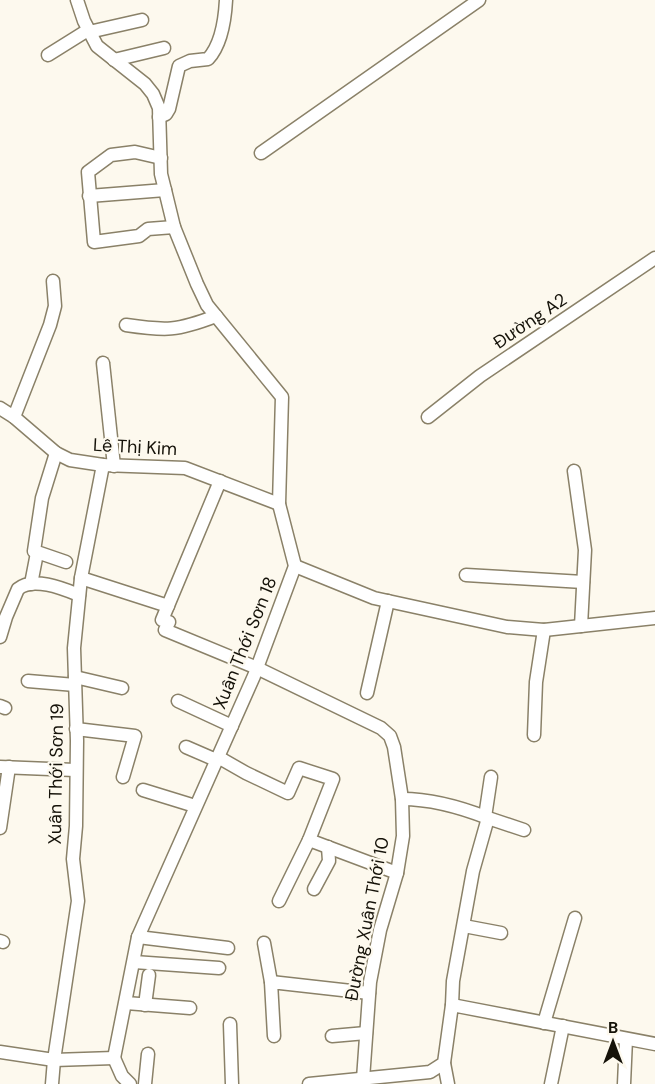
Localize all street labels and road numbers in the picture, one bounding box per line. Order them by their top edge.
street label: Đường A2 [488,288,572,354]
street label: Lê Thị Kim [92,433,178,461]
street label: Xuân Thới Sơn 18 [207,573,283,713]
street label: Xuân Thới Sơn 19 [43,703,69,845]
street label: Đường Xuân Thới 10 [339,835,395,1003]

